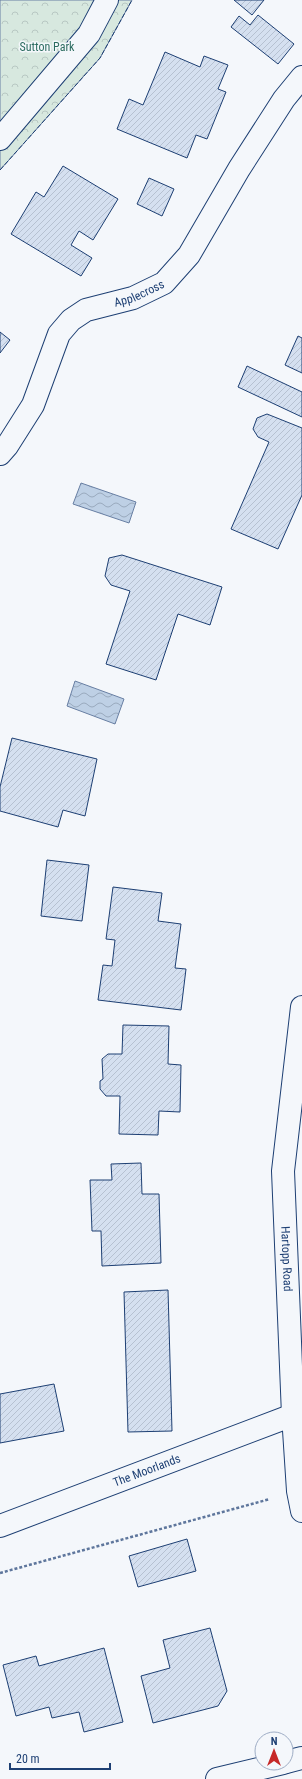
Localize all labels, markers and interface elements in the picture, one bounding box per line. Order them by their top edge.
park label: Sutton Park [20,40,75,54]
street label: Applecross [112,277,167,310]
street label: Hartopp Road [278,1226,295,1292]
street label: The Moorlands [111,1451,182,1490]
north arrow [254,1731,294,1771]
text: N [271,1735,278,1748]
scale bar [10,1745,110,1771]
text: 20 m [16,1752,40,1766]

